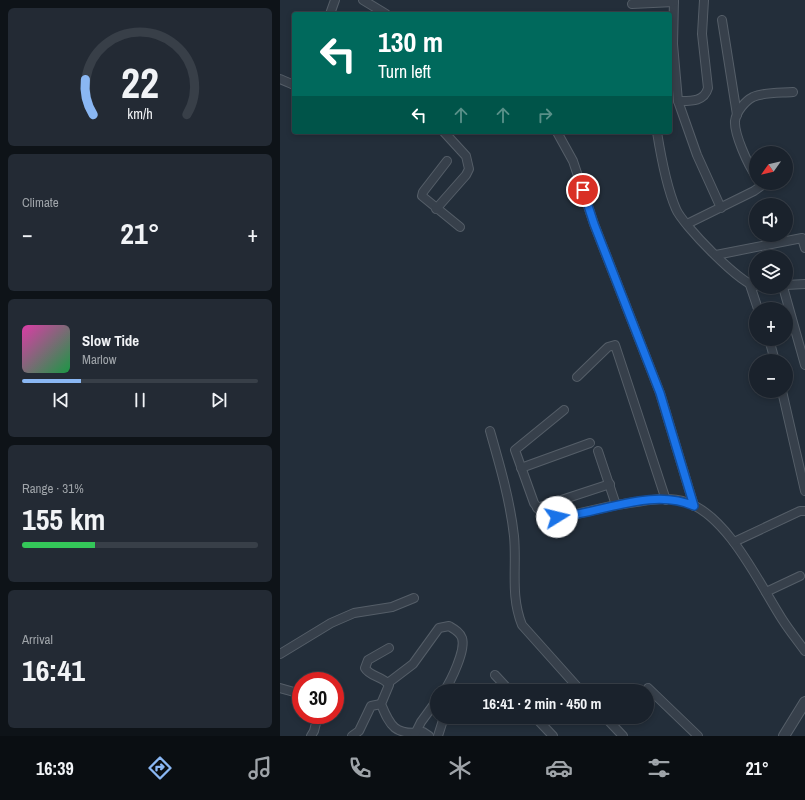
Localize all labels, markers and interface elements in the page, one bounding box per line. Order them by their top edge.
text: 130 m [378,23,443,61]
icon: left [312,28,364,80]
text: 22 [121,55,159,111]
text: Turn left [378,59,431,84]
text: km/h [127,103,153,122]
icon: left [408,104,430,126]
icon: ahead [450,104,472,126]
icon: ahead [492,104,514,126]
icon: right [534,104,556,126]
north arrow [749,146,793,190]
map controls [749,146,793,398]
pin [566,173,600,207]
icon: arrive [572,179,594,201]
text: Climate [22,194,59,211]
button: sound [749,198,793,242]
text: 21° [120,213,160,253]
text: − [22,219,33,249]
text: + [247,219,258,249]
button: layers [749,250,793,294]
button: + [749,302,793,346]
text: Slow Tide [82,330,139,351]
text: Marlow [82,351,116,368]
button: − [749,354,793,398]
icon: previous [50,389,72,411]
icon: pause [129,389,151,411]
icon: next [208,389,230,411]
text: Range · 31% [22,480,84,497]
position arrow [536,496,578,538]
text: 155 km [22,499,105,539]
text: Arrival [22,631,53,648]
text: 16:41 [22,650,85,690]
speed limit sign: 30 [292,672,344,724]
text: 16:41 · 2 min · 450 m [483,693,601,714]
icon: directions [146,754,174,782]
icon: music [246,754,274,782]
icon: phone [346,754,374,782]
icon: climate [446,754,474,782]
icon: car [545,754,573,782]
icon: filters [645,754,673,782]
text: 16:39 [36,756,74,781]
text: 21° [745,756,769,781]

